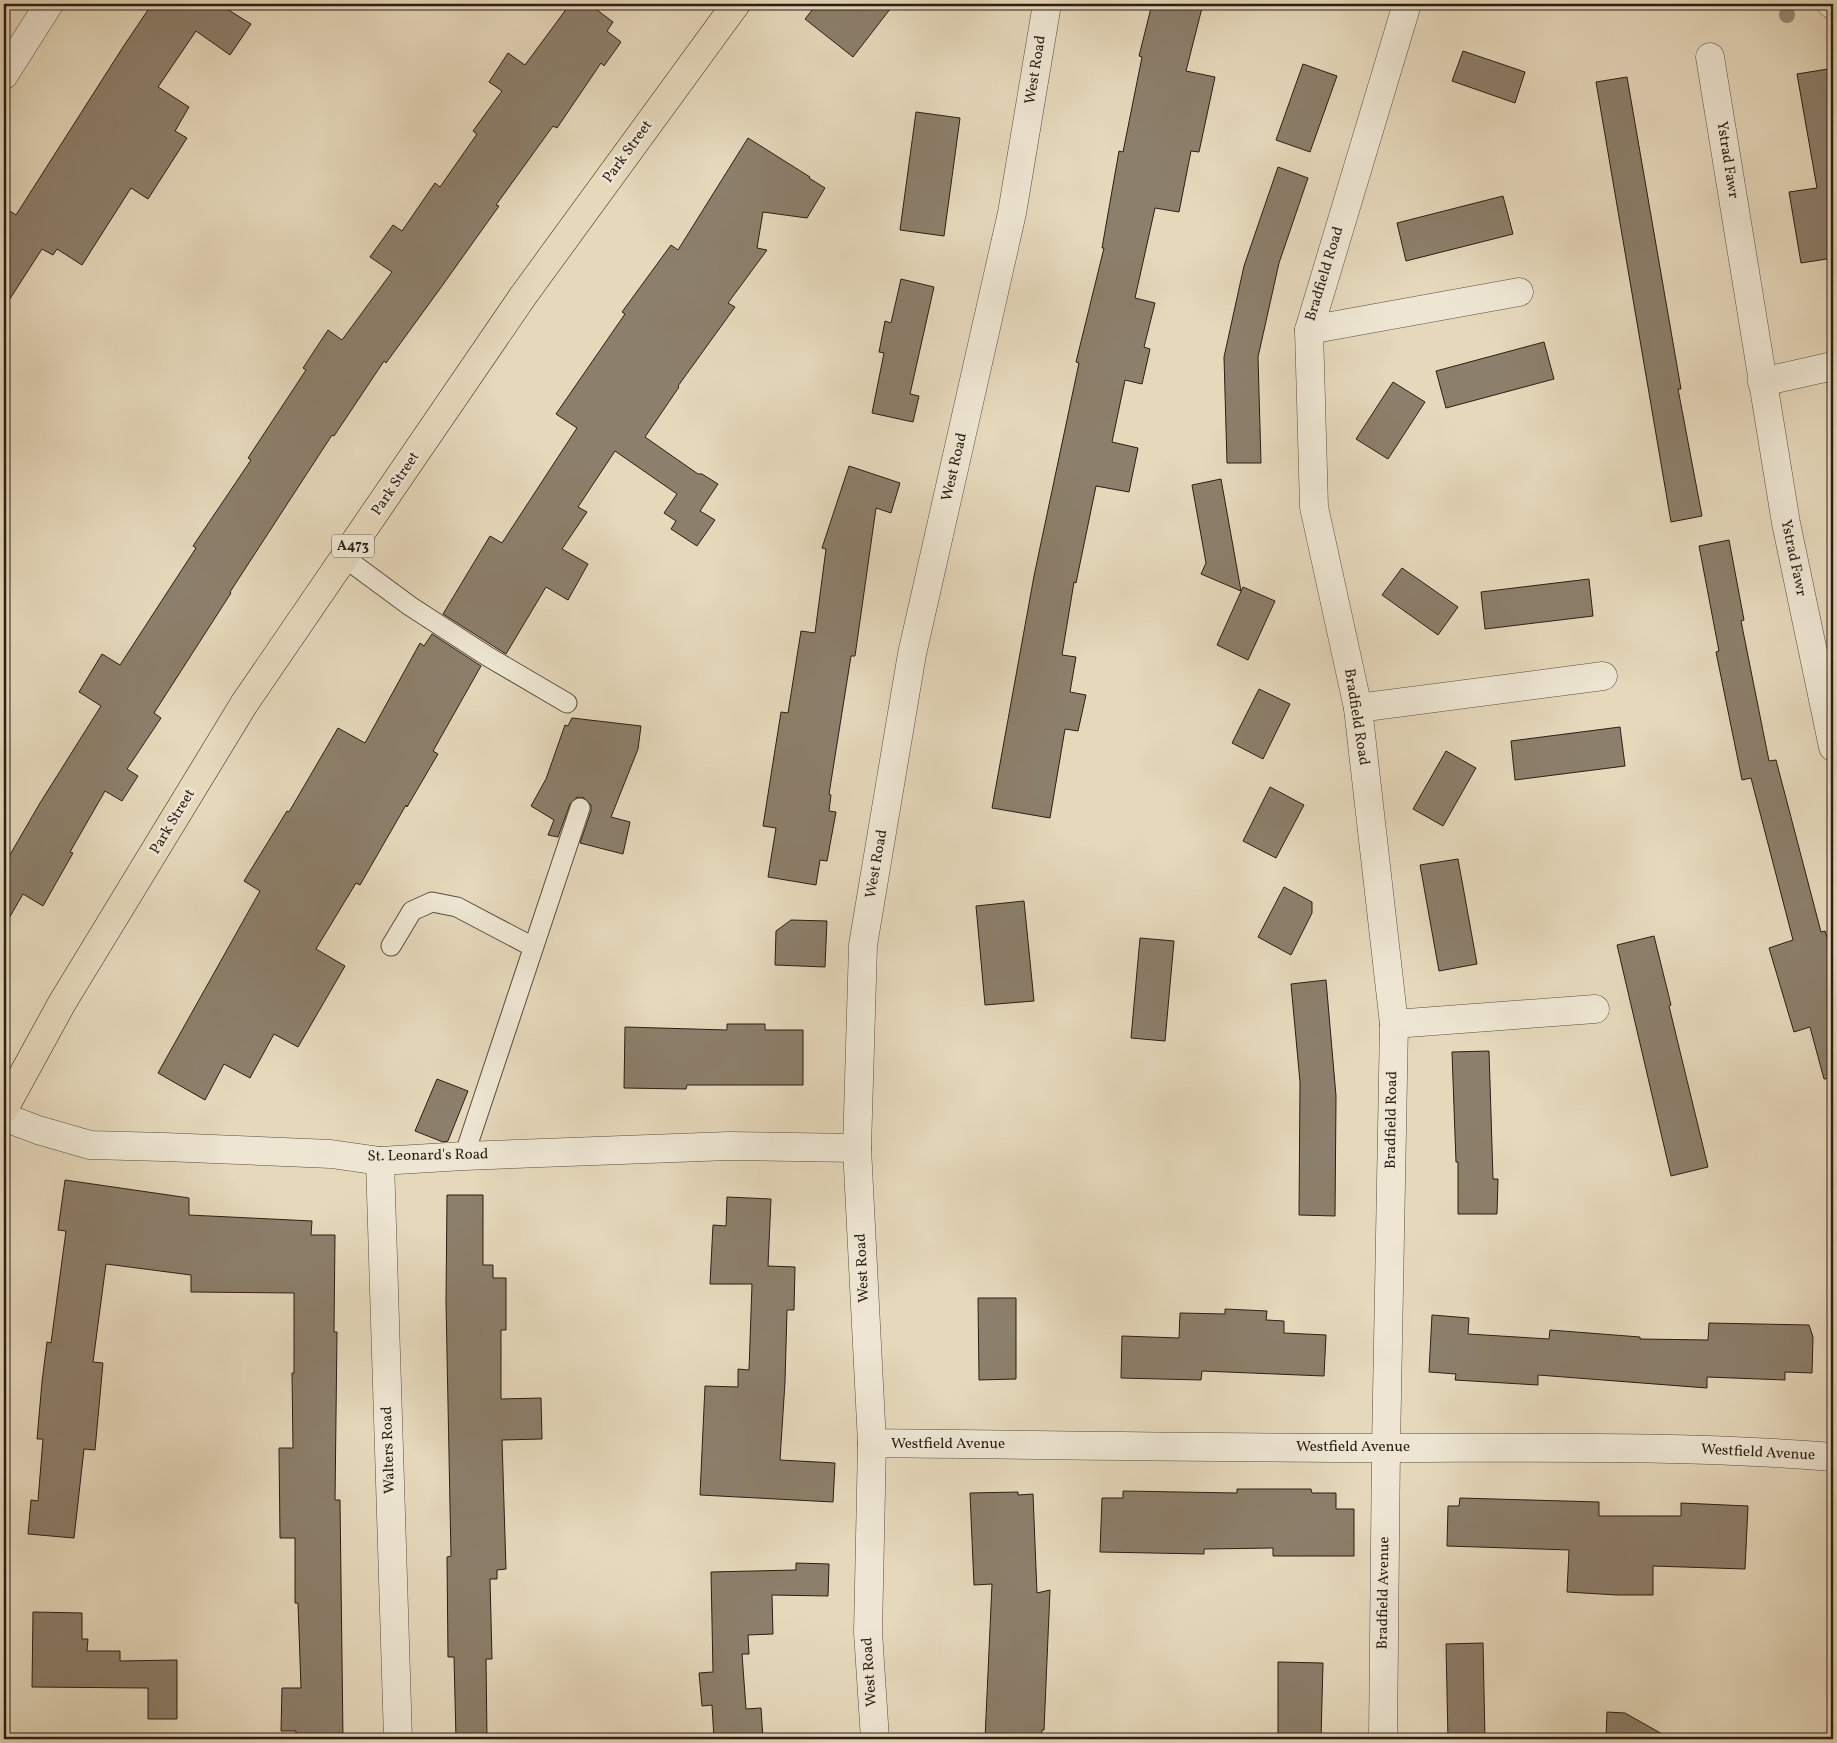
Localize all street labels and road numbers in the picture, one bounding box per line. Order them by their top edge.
street label: West Road [1020,34,1052,106]
street label: Park Street [598,116,658,188]
street label: Ystrad Fawr [1711,120,1743,200]
street label: Bradfield Road [1301,224,1349,324]
street label: West Road [937,431,973,503]
street label: Park Street [367,448,425,520]
street label: Ystrad Fawr [1775,518,1811,598]
road number: A473 [332,534,374,558]
street label: Bradfield Road [1338,667,1374,767]
street label: Park Street [145,785,201,859]
street label: West Road [861,828,893,900]
street label: Bradfield Road [1381,1071,1403,1169]
street label: St. Leonard's Road [367,1144,489,1168]
street label: West Road [851,1233,875,1303]
street label: Walters Road [377,1406,401,1494]
street label: Westfield Avenue [891,1434,1005,1455]
street label: Westfield Avenue [1296,1437,1410,1458]
street label: Westfield Avenue [1700,1440,1816,1466]
street label: Bradfield Avenue [1373,1536,1395,1650]
street label: West Road [857,1637,883,1707]

